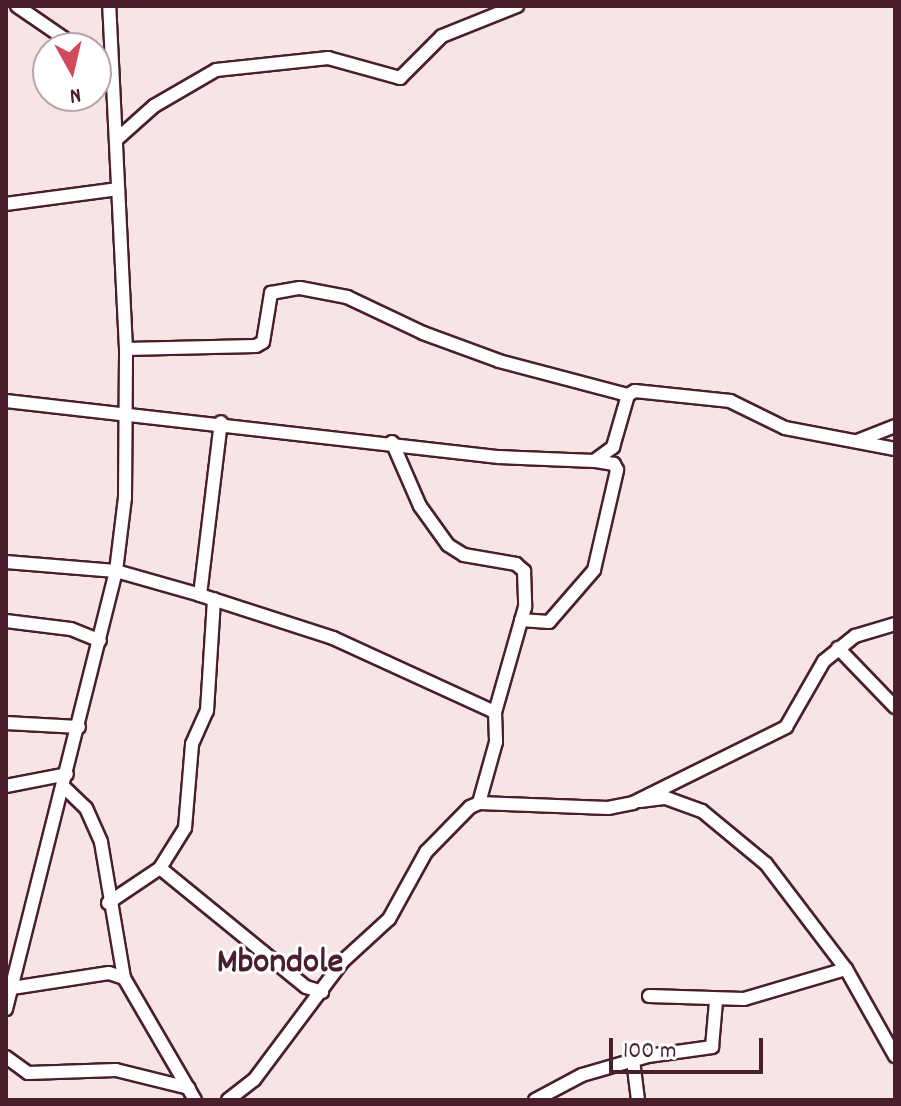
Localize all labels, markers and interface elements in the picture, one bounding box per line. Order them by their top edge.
north arrow [32,32,112,112]
text: N [68,78,83,110]
district label: Mbondole [217,943,343,987]
scale bar [613,1022,767,1072]
text: 100 m [623,1035,676,1069]

